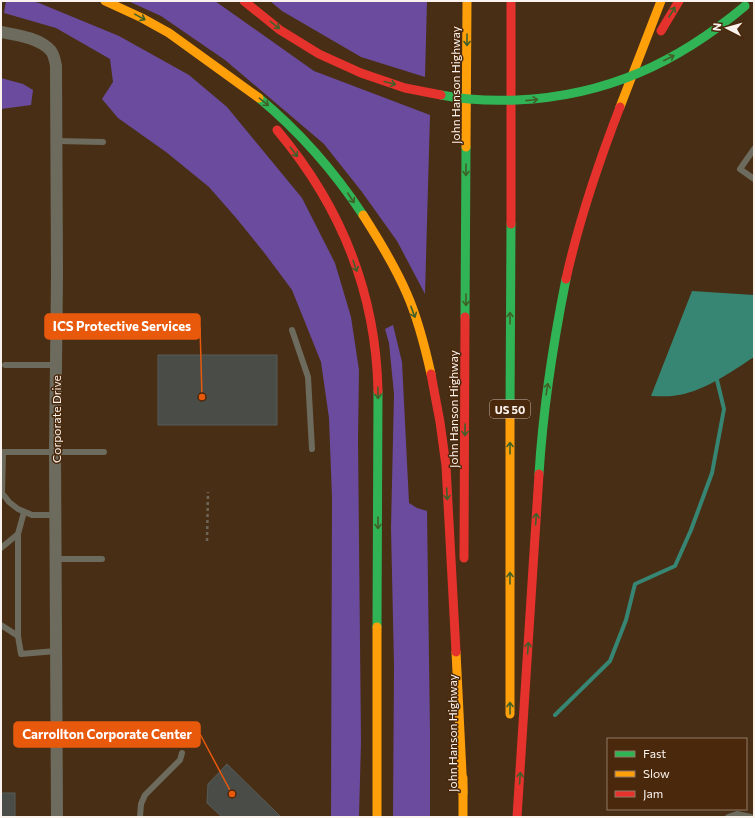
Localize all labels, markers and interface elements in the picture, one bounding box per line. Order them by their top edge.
one-way arrow [668,6,676,18]
north arrow [707,8,747,48]
one-way arrow [134,13,146,21]
one-way arrow [269,21,280,30]
text: N [710,22,723,32]
street label: John Hanson Highway [448,26,463,144]
one-way arrow [463,33,471,46]
one-way arrow [663,54,675,62]
one-way arrow [383,80,396,87]
one-way arrow [525,96,538,103]
one-way arrow [259,98,269,107]
one-way arrow [290,146,299,157]
one-way arrow [462,163,470,176]
one-way arrow [348,192,356,204]
one-way arrow [352,259,360,271]
one-way arrow [462,293,470,306]
one-way arrow [410,305,417,318]
one-way arrow [506,312,514,325]
callout: ICS Protective Services [45,314,200,339]
text: ICS Protective Services [53,318,191,334]
street label: John Hanson Highway [446,350,461,468]
street label: Corporate Drive [49,375,63,463]
one-way arrow [543,383,551,396]
one-way arrow [374,386,382,399]
road number: US 50 [490,400,530,418]
one-way arrow [461,423,469,436]
one-way arrow [506,442,514,455]
one-way arrow [444,487,451,500]
one-way arrow [532,513,539,526]
one-way arrow [374,516,382,529]
one-way arrow [506,572,514,585]
one-way arrow [524,642,531,655]
street label: John Hanson Highway [445,674,460,792]
one-way arrow [506,702,514,715]
callout: Carrollton Corporate Center [14,722,200,747]
text: Carrollton Corporate Center [22,726,192,742]
legend [607,738,747,810]
text: Fast [643,746,666,760]
text: Slow [643,766,670,780]
one-way arrow [516,772,523,785]
text: Jam [643,786,663,801]

